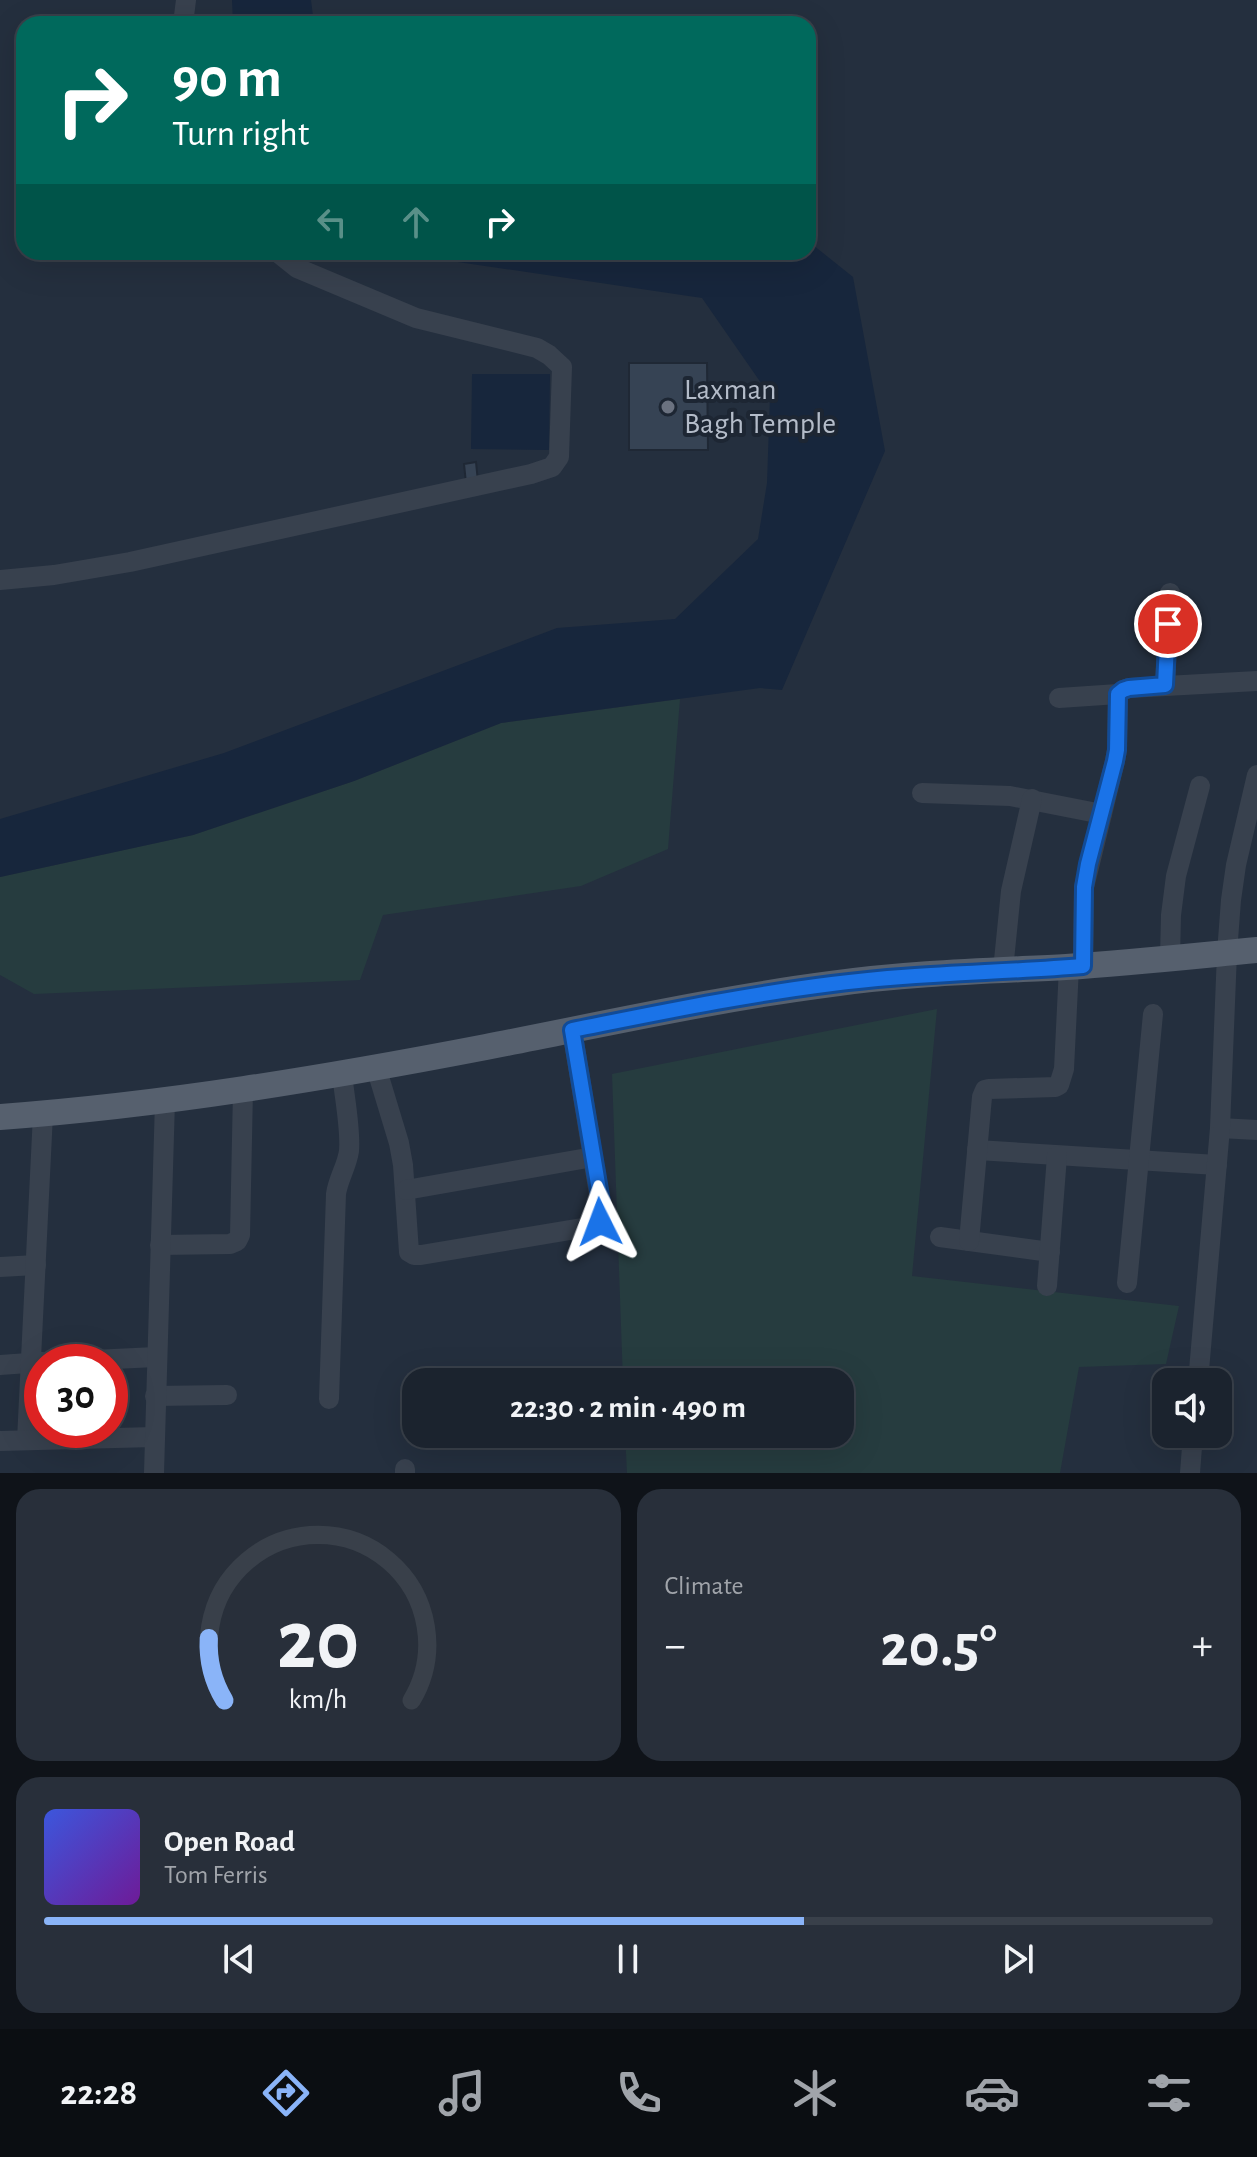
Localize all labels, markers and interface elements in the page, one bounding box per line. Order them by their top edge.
icon: right [40,48,144,152]
text: 90 m [172,51,282,107]
text: Turn right [172,116,309,152]
icon: left [310,200,354,244]
icon: ahead [394,200,438,244]
icon: right [478,200,522,244]
place label: Laxman Bagh Temple [684,375,836,439]
marker: Laxman Bagh Temple [659,398,677,416]
pin [1134,590,1202,658]
icon: arrive [1146,602,1190,646]
position arrow [558,1180,642,1264]
speed limit sign: 30 [24,1344,128,1448]
map controls [1152,1368,1232,1448]
button: sound [1152,1368,1232,1448]
text: 22:30 · 2 min · 490 m [510,1393,746,1423]
text: Climate [665,1573,743,1599]
text: 20 [277,1600,360,1684]
text: 20.5° [880,1617,997,1677]
text: − [665,1624,686,1668]
text: + [1192,1624,1213,1668]
text: km/h [289,1685,348,1714]
text: Open Road [164,1827,295,1857]
text: Tom Ferris [164,1862,268,1888]
icon: previous [217,1937,261,1981]
icon: pause [606,1937,650,1981]
icon: next [996,1937,1040,1981]
icon: directions [258,2065,314,2121]
icon: music [434,2065,490,2121]
icon: phone [611,2065,667,2121]
icon: climate [787,2065,843,2121]
icon: car [964,2065,1020,2121]
icon: filters [1141,2065,1197,2121]
text: 22:28 [60,2075,137,2111]

